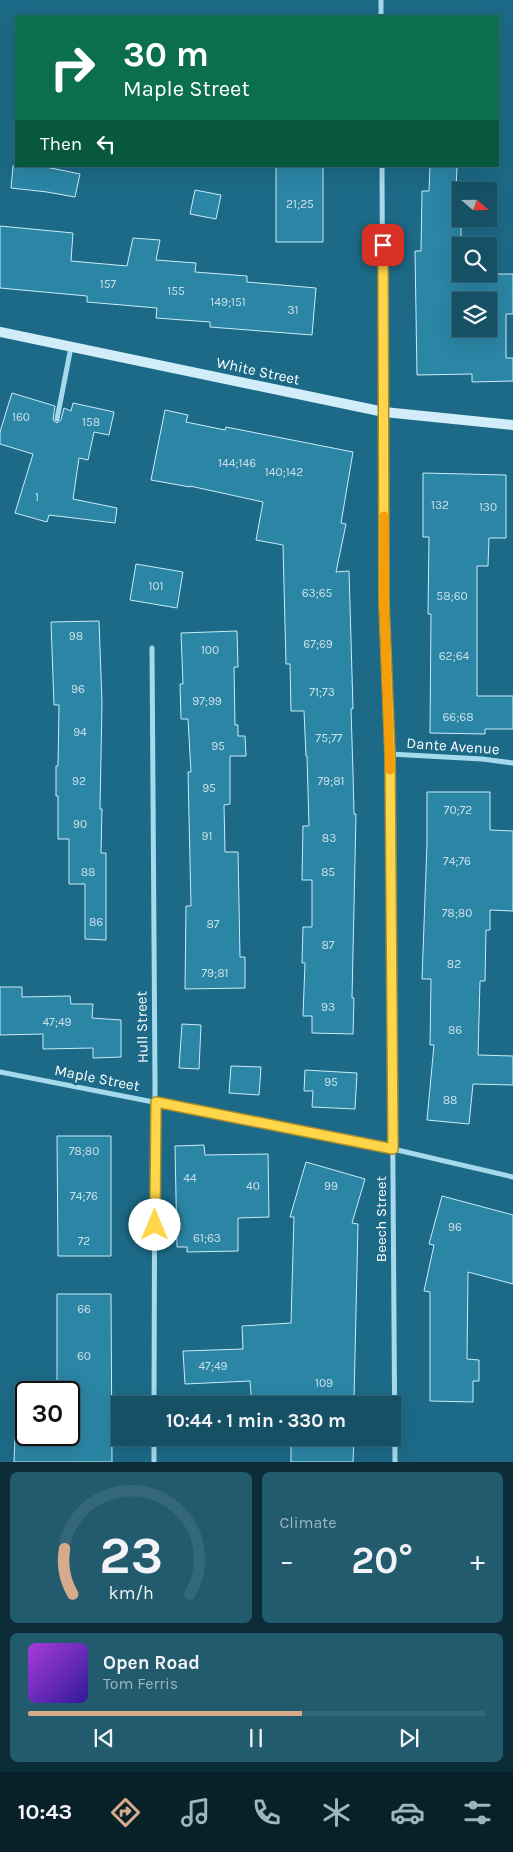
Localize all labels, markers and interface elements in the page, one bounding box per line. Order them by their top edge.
text: 30 m [123,34,209,75]
icon: right [40,35,105,100]
text: Maple Street [123,76,250,102]
icon: left [92,130,120,158]
text: Then [40,133,82,155]
north arrow [452,182,498,228]
map controls [452,182,497,337]
house number: 21;25 [286,197,314,211]
pin [362,224,404,266]
icon: arrive [369,231,397,259]
button: search [452,237,497,282]
house number: 157 [100,277,117,291]
house number: 155 [167,284,185,298]
button: layers [452,292,497,337]
house number: 149;151 [210,295,246,309]
house number: 31 [287,303,299,317]
street label: White Street [215,353,302,389]
house number: 160 [12,410,30,424]
house number: 158 [82,415,100,429]
house number: 144;146 [218,456,256,470]
house number: 140;142 [265,465,303,479]
house number: 1 [35,490,39,504]
house number: 132 [431,498,449,512]
house number: 130 [479,500,497,514]
house number: 101 [148,579,164,593]
house number: 63;65 [302,586,333,600]
house number: 58;60 [436,589,468,603]
house number: 98 [69,629,83,643]
house number: 67;69 [303,637,333,651]
house number: 100 [201,643,219,657]
house number: 62;64 [439,649,470,663]
house number: 96 [71,682,85,696]
house number: 71;73 [309,685,335,699]
house number: 97;99 [192,694,222,708]
house number: 66;68 [442,710,474,724]
house number: 94 [73,725,87,739]
house number: 75;77 [316,731,343,745]
street label: Dante Avenue [406,734,500,758]
house number: 95 [211,739,225,753]
house number: 92 [72,774,86,788]
house number: 79;81 [317,774,345,788]
house number: 95 [202,781,216,795]
house number: 70;72 [444,803,472,817]
house number: 90 [73,817,87,831]
house number: 91 [202,829,212,843]
house number: 83 [322,831,336,845]
house number: 74;76 [443,854,471,868]
house number: 88 [81,865,95,879]
house number: 85 [321,865,335,879]
house number: 78;80 [442,906,472,920]
house number: 86 [89,915,103,929]
house number: 87 [206,917,220,931]
house number: 87 [321,938,335,952]
house number: 82 [447,957,461,971]
house number: 79;81 [201,966,229,980]
street label: Hull Street [132,990,152,1063]
house number: 93 [321,1000,335,1014]
house number: 47;49 [42,1015,72,1029]
house number: 86 [448,1023,462,1037]
street label: Maple Street [53,1061,141,1095]
house number: 95 [324,1075,338,1089]
house number: 88 [443,1093,457,1107]
house number: 78;80 [69,1144,99,1158]
house number: 44 [183,1171,197,1185]
street label: Beech Street [372,1176,390,1262]
house number: 40 [246,1179,260,1193]
house number: 99 [324,1179,338,1193]
house number: 74;76 [70,1189,98,1203]
position arrow [128,1198,180,1250]
house number: 96 [448,1220,462,1234]
house number: 61;63 [193,1231,221,1245]
house number: 72 [78,1234,90,1248]
house number: 66 [77,1302,91,1316]
house number: 60 [77,1349,91,1363]
house number: 47;49 [198,1359,228,1373]
house number: 109 [315,1376,333,1390]
speed limit sign: 30 [15,1381,80,1446]
text: 10:44 · 1 min · 330 m [166,1410,346,1432]
text: Climate [280,1513,337,1532]
text: 23 [99,1525,163,1586]
text: 20° [351,1538,413,1583]
text: − [280,1544,294,1577]
text: + [470,1544,485,1577]
text: km/h [108,1583,153,1604]
text: Open Road [103,1652,200,1674]
text: Tom Ferris [103,1674,178,1693]
icon: previous [90,1724,118,1752]
icon: pause [242,1724,270,1752]
icon: next [395,1724,423,1752]
icon: directions [108,1795,143,1830]
icon: music [178,1795,213,1830]
icon: phone [249,1795,284,1830]
icon: climate [319,1795,354,1830]
icon: car [390,1795,425,1830]
icon: filters [460,1795,495,1830]
text: 10:43 [18,1799,72,1825]

